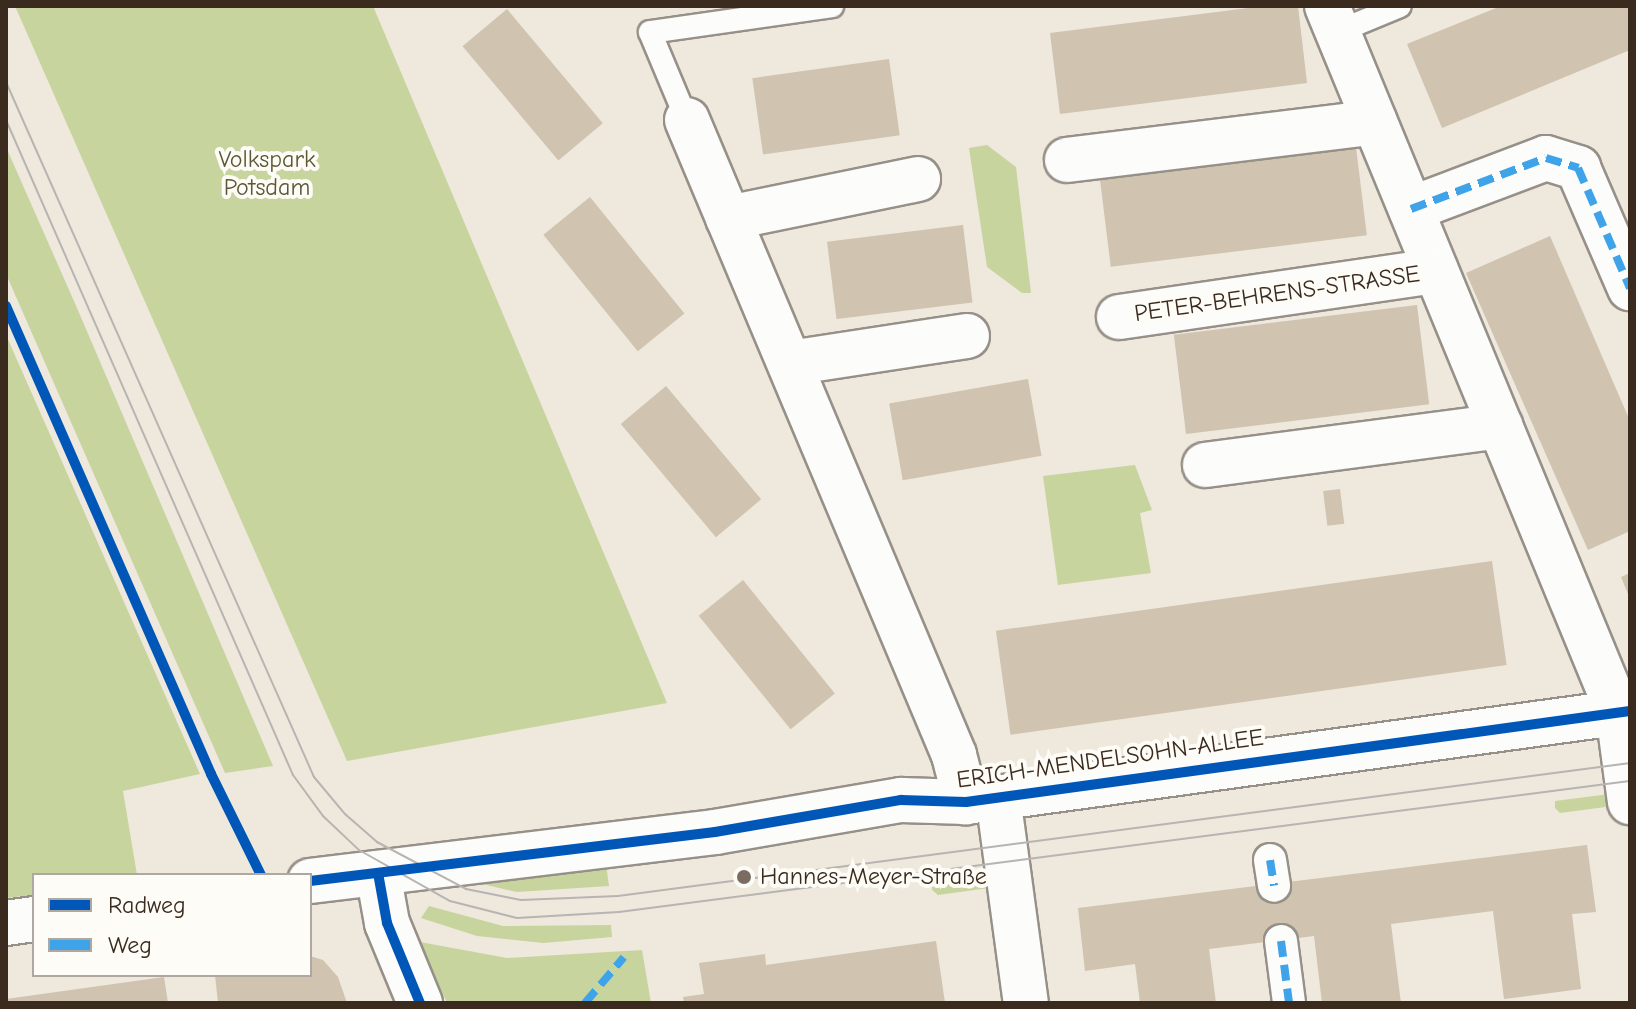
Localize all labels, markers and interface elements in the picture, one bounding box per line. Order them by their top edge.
park label: Volkspark Potsdam [218,146,316,202]
street label: PETER-BEHRENS-STRASSE [1132,260,1422,328]
street label: ERICH-MENDELSOHN-ALLEE [955,723,1265,795]
place label: Hannes-Meyer-Straße [760,863,987,891]
marker: Hannes-Meyer-Straße [735,868,753,886]
legend [32,873,312,977]
text: Radweg [108,891,186,919]
text: Weg [108,931,152,959]

